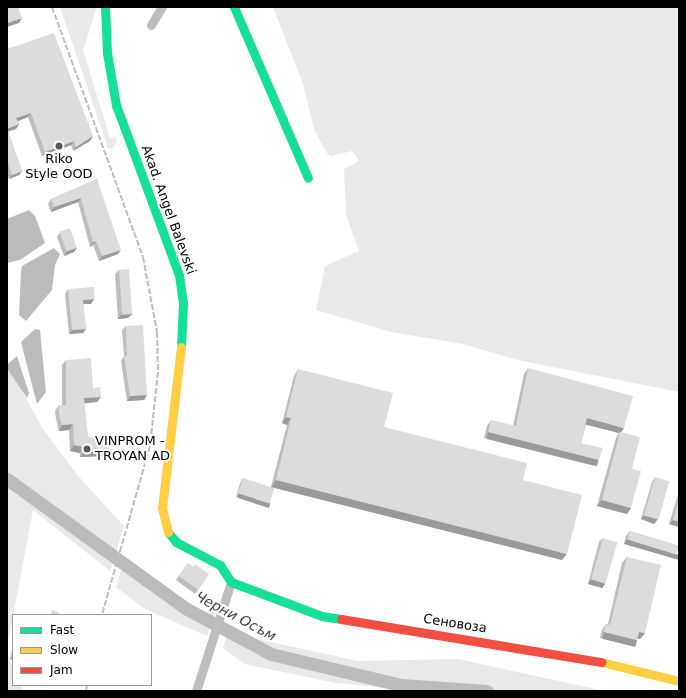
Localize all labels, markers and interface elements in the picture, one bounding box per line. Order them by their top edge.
marker: Riko Style OOD [54,141,64,151]
street label: Akad. Angel Balevski [137,143,199,277]
place label: Riko Style OOD [25,152,93,183]
place label: VINPROM - TROYAN AD [95,434,170,465]
marker: VINPROM - TROYAN AD [82,444,92,454]
water label: Черни Осъм [193,588,279,644]
street label: Сеновоза [422,611,488,637]
legend [12,614,152,686]
text: Fast [50,623,74,637]
text: Slow [50,643,78,657]
text: Jam [50,663,73,677]

